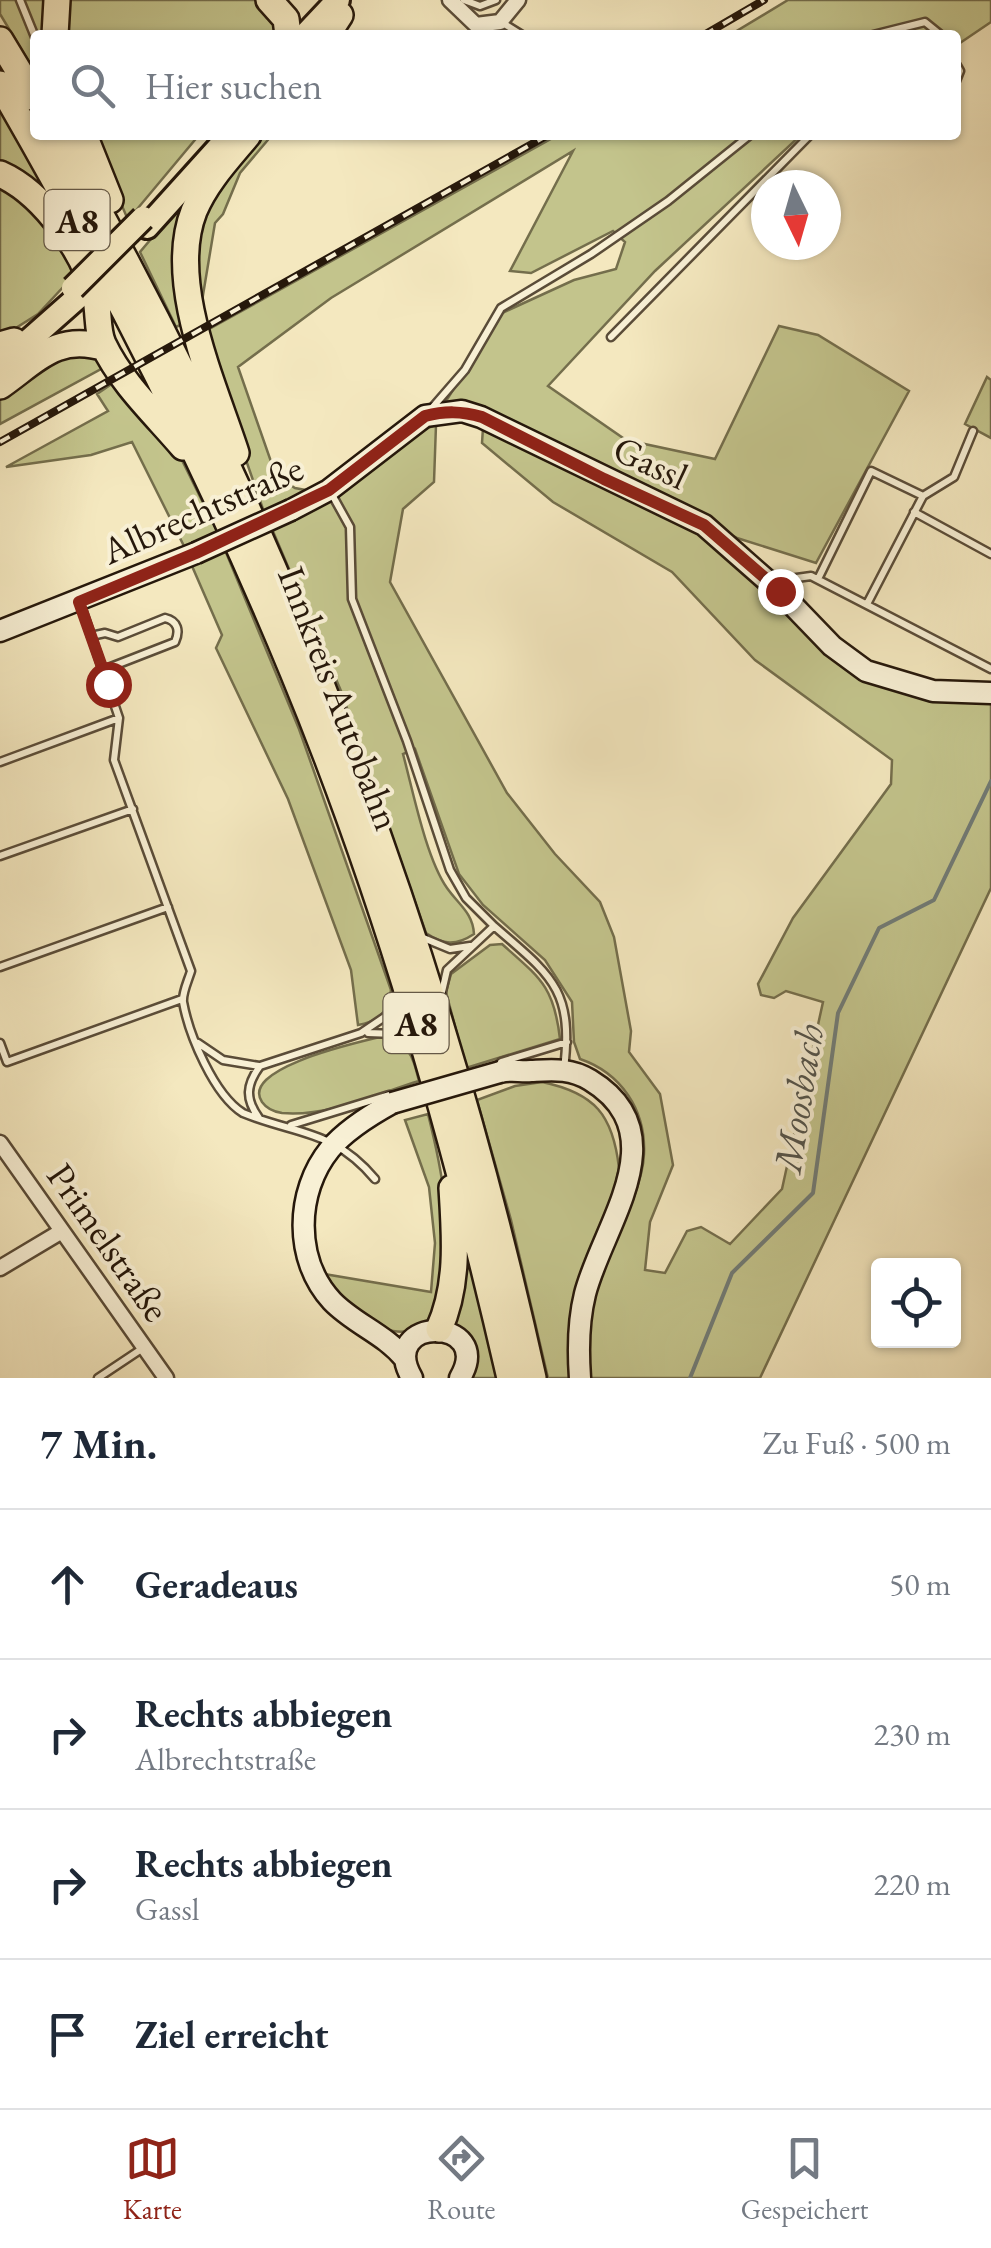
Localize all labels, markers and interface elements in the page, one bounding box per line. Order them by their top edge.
search box [30,30,961,140]
icon: search [65,58,120,113]
text: Hier suchen [145,61,322,110]
north arrow [751,170,841,260]
road number: A8 [44,190,110,250]
street label: Gassl [606,424,696,500]
street label: Albrechtstraße [93,443,310,576]
street label: Innkreis Autobahn [267,559,413,837]
route end [758,569,804,615]
route start [86,662,132,708]
road number: A8 [384,993,448,1053]
water label: Moosbach [760,1020,835,1178]
street label: Primelstraße [37,1153,181,1331]
map controls [871,1258,961,1348]
button: locate [871,1258,961,1348]
text: 7 Min. [40,1416,157,1471]
text: Zu Fuß · 500 m [762,1422,951,1464]
icon: ahead [40,1557,95,1612]
text: Geradeaus [135,1560,298,1609]
text: 50 m [889,1563,951,1605]
text: Rechts abbiegen [135,1689,393,1738]
icon: right [40,1707,95,1762]
text: 230 m [874,1713,951,1755]
text: Albrechtstraße [135,1738,316,1780]
text: Rechts abbiegen [135,1839,393,1888]
icon: right [40,1857,95,1912]
text: 220 m [874,1863,951,1905]
text: Gassl [135,1888,199,1930]
icon: arrive [40,2007,95,2062]
text: Ziel erreicht [135,2010,329,2059]
tab: Karte [123,2131,182,2227]
tab: Route [427,2131,496,2227]
tab: Gespeichert [741,2131,868,2227]

